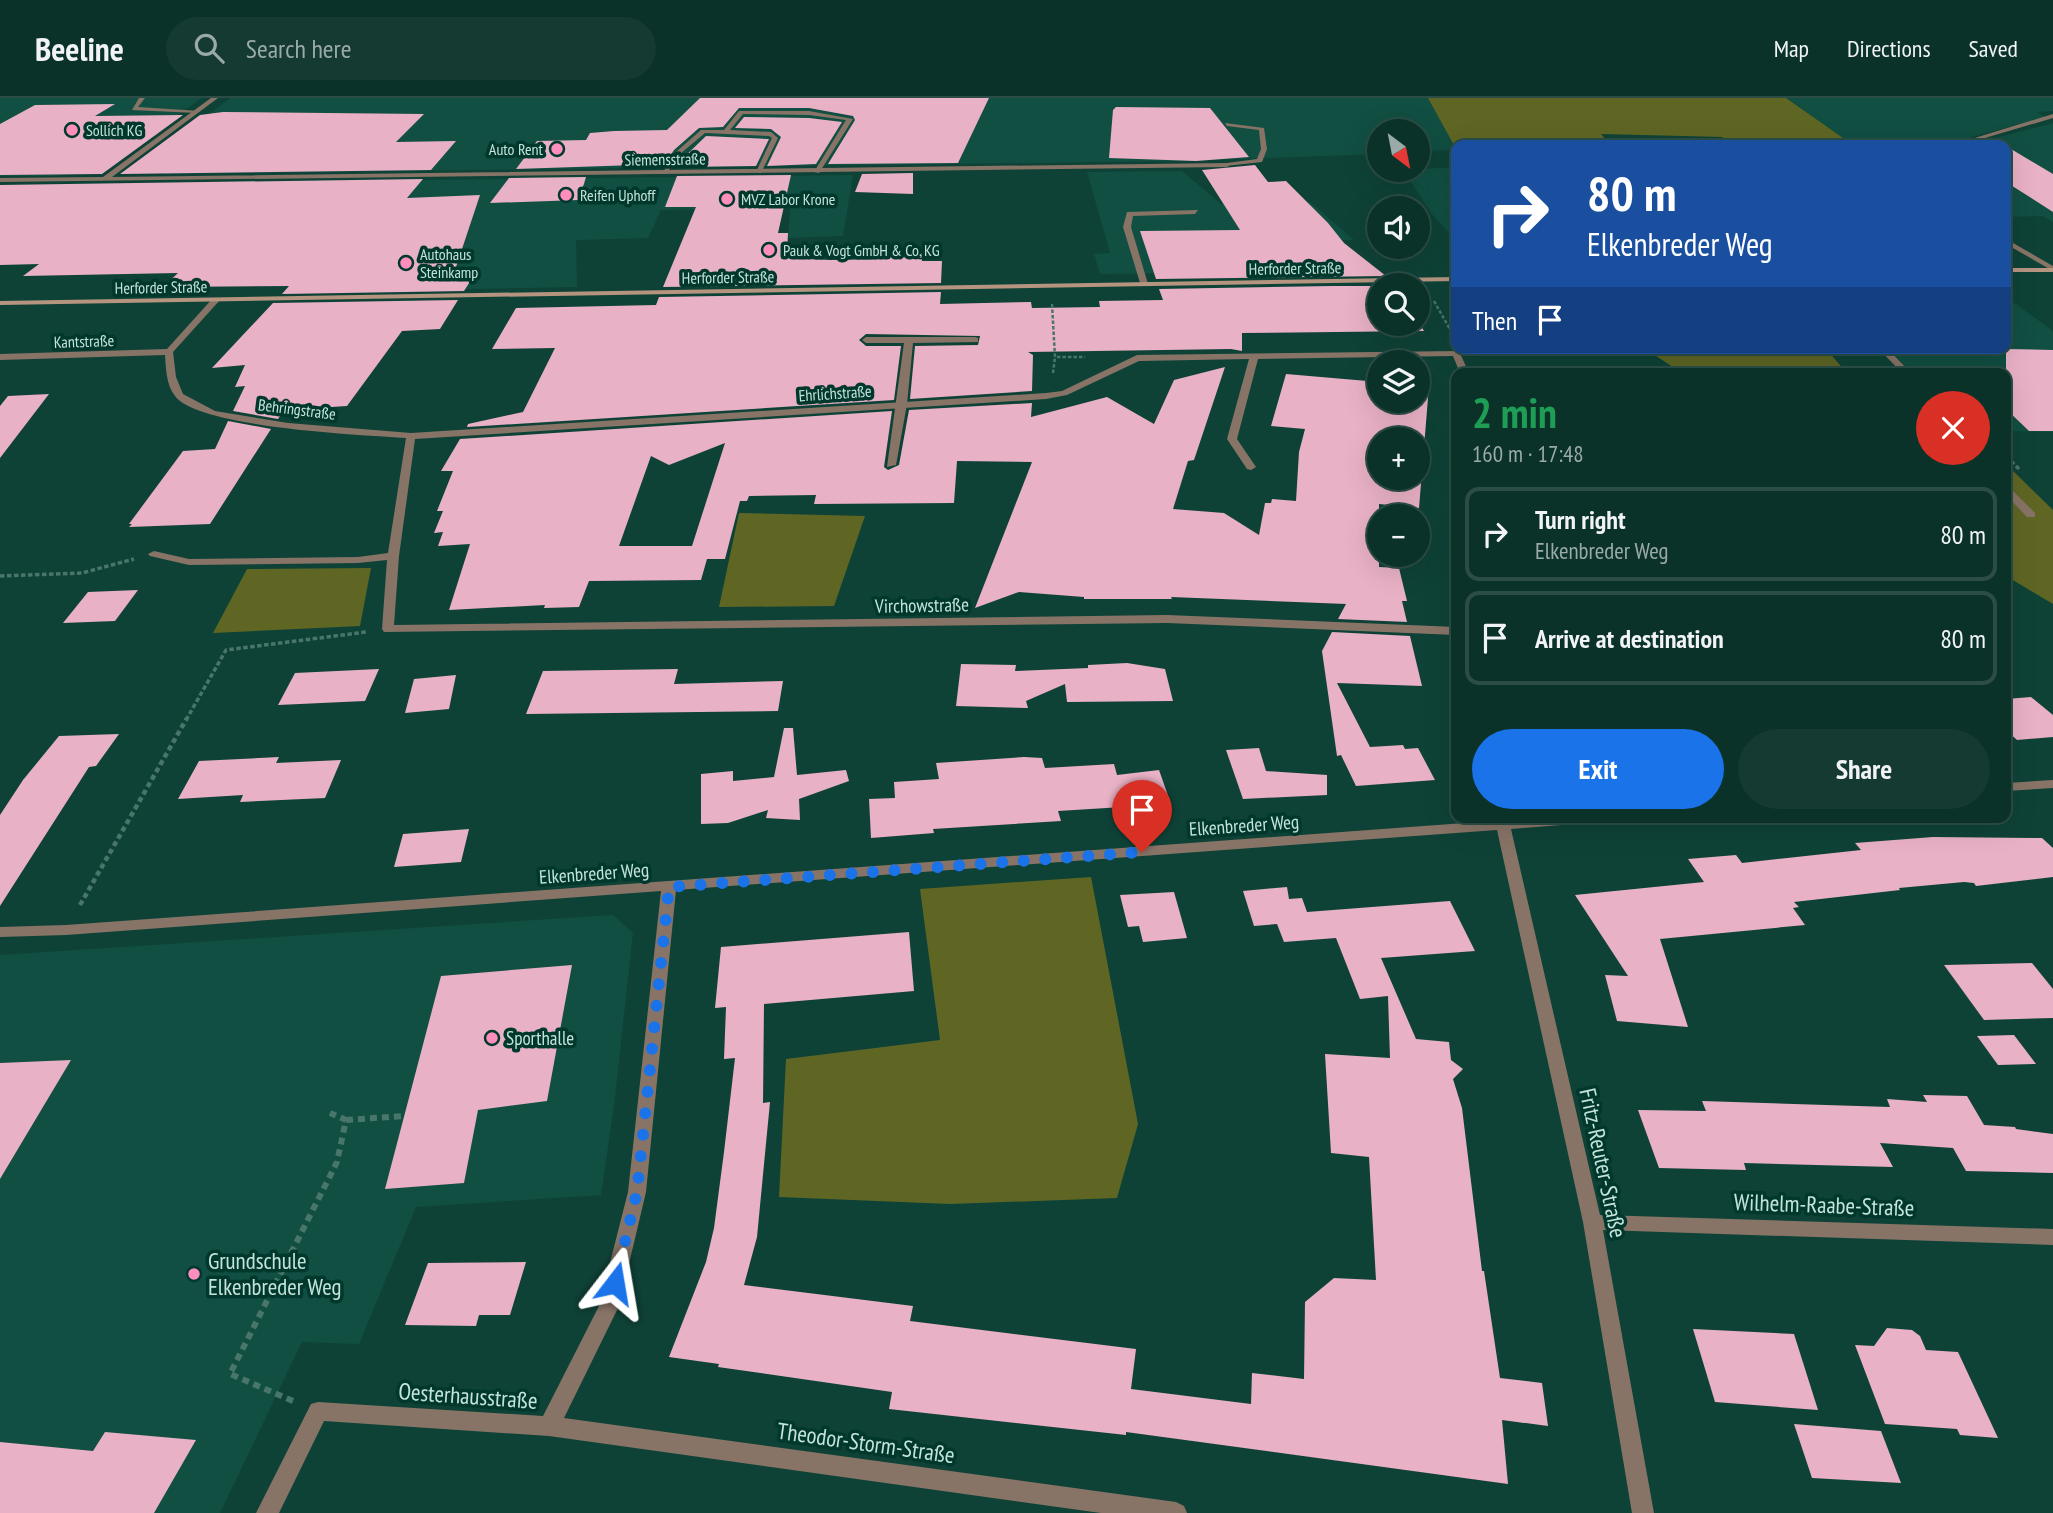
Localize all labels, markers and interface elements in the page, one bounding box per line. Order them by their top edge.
search box [166,17,656,80]
text: Beeline [35,27,124,70]
icon: search [190,29,228,67]
text: Search here [246,32,351,65]
text: Map [1774,33,1809,64]
text: Directions [1847,33,1931,64]
text: Saved [1969,33,2018,64]
north arrow [1367,119,1430,182]
map controls [1367,119,1430,567]
place label: Sollich KG [86,120,142,140]
marker: Sollich KG [64,122,80,138]
place label: Auto Rent [489,139,544,159]
marker: Auto Rent [549,141,565,157]
street label: Siemensstraße [624,148,706,170]
text: 80 m [1587,161,1676,225]
icon: right [1472,168,1563,259]
place label: Reifen Uphoff [580,185,656,205]
marker: Reifen Uphoff [558,187,574,203]
place label: MVZ Labor Krone [741,189,835,209]
marker: MVZ Labor Krone [719,191,735,207]
button: sound [1367,196,1430,259]
text: Elkenbreder Weg [1587,223,1773,265]
place label: Pauk & Vogt GmbH & Co. KG [783,240,940,260]
marker: Pauk & Vogt GmbH & Co. KG [761,242,777,258]
place label: Autohaus Steinkamp [420,244,478,282]
marker: Autohaus Steinkamp [398,255,414,271]
street label: Herforder Straße [1249,257,1341,279]
street label: Herforder Straße [682,266,774,288]
button: search [1367,273,1430,336]
street label: Herforder Straße [115,276,207,298]
icon: arrive [1531,301,1569,339]
text: Then [1472,304,1517,337]
street label: Kantstraße [53,330,115,352]
button: layers [1367,350,1430,413]
street label: Ehrlichstraße [798,380,872,406]
text: 2 min [1472,385,1557,440]
button: close [1916,391,1990,465]
street label: Behringstraße [257,394,337,424]
button: + [1367,427,1430,490]
text: 160 m · 17:48 [1472,439,1584,468]
text: Turn right [1535,503,1626,536]
button: − [1367,504,1430,567]
icon: right [1476,515,1514,553]
text: 80 m [1940,518,1986,551]
text: Elkenbreder Weg [1535,536,1668,565]
street label: Virchowstraße [874,592,969,618]
icon: arrive [1476,619,1514,657]
text: Arrive at destination [1535,622,1724,655]
text: 80 m [1940,622,1986,655]
button: Exit [1472,729,1724,809]
button: Share [1738,729,1990,809]
pin [1112,780,1172,852]
icon: arrive [1123,791,1161,829]
street label: Elkenbreder Weg [1188,809,1300,841]
street label: Elkenbreder Weg [538,857,650,889]
place label: Sporthalle [506,1026,574,1050]
marker: Sporthalle [484,1030,500,1046]
street label: Fritz-Reuter-Straße [1574,1086,1633,1240]
street label: Wilhelm-Raabe-Straße [1733,1187,1915,1222]
place label: Grundschule Elkenbreder Weg [208,1246,341,1301]
position arrow [578,1246,652,1320]
marker: Grundschule Elkenbreder Weg [186,1266,202,1282]
street label: Oesterhausstraße [398,1376,539,1415]
street label: Theodor-Storm-Straße [776,1416,957,1469]

